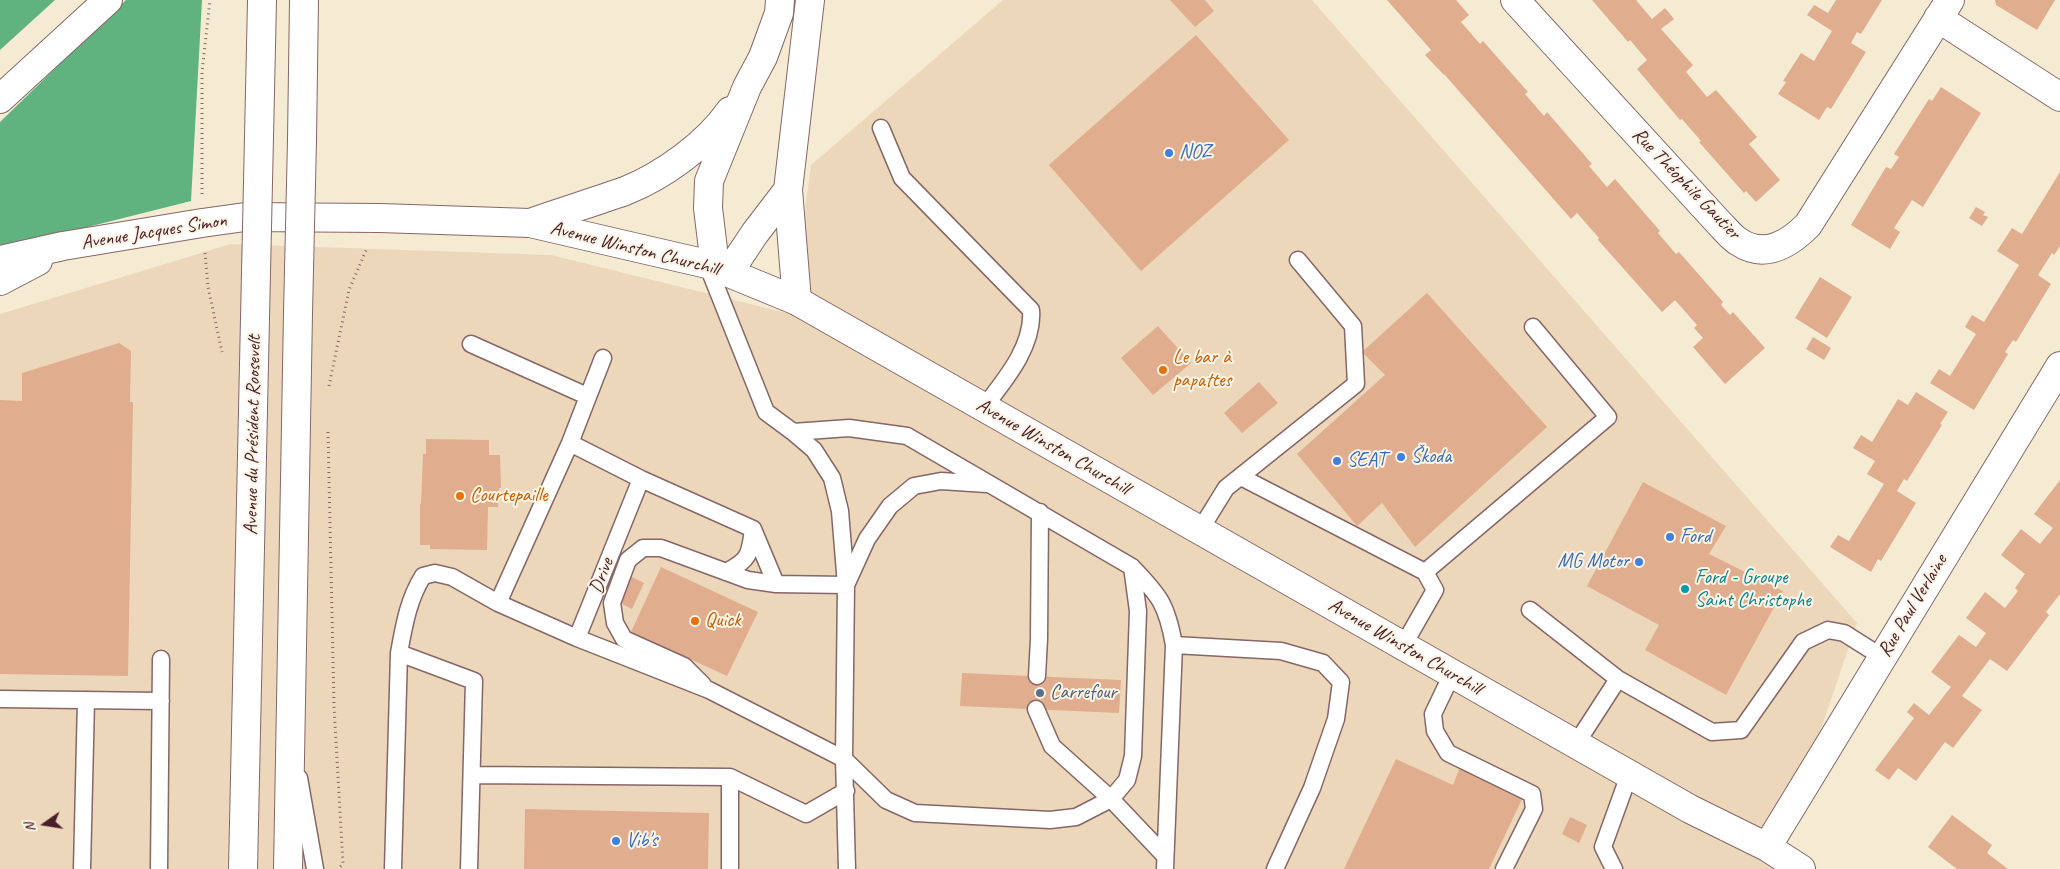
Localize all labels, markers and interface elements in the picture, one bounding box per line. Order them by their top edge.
street label: Rue Théophile Gautier [1627,123,1745,245]
place label: NOZ [1179,141,1211,165]
marker: NOZ [1163,147,1175,159]
street label: Avenue Jacques Simon [80,209,228,255]
street label: Avenue Winston Churchill [548,216,722,282]
street label: Avenue du Président Roosevelt [239,335,267,535]
place label: Le bar à papattes [1173,346,1231,393]
marker: Le bar à papattes [1157,364,1169,376]
street label: Avenue Winston Churchill [972,393,1134,501]
place label: Škoda [1411,445,1451,469]
place label: SEAT [1347,449,1386,473]
marker: Škoda [1395,451,1407,463]
marker: SEAT [1331,455,1343,467]
place label: Courtepaille [470,484,548,508]
marker: Courtepaille [454,490,466,502]
place label: Ford [1680,525,1711,549]
marker: Ford [1664,531,1676,543]
place label: MG Motor [1557,550,1629,574]
street label: Rue Paul Verlaine [1873,550,1953,662]
street label: Drive [585,555,619,597]
marker: MG Motor [1633,556,1645,568]
place label: Ford - Groupe Saint Christophe [1695,566,1811,613]
marker: Ford - Groupe Saint Christophe [1679,583,1691,595]
street label: Avenue Winston Churchill [1324,593,1486,701]
place label: Quick [705,609,741,633]
marker: Quick [689,615,701,627]
place label: Carrefour [1050,681,1117,705]
marker: Carrefour [1034,687,1046,699]
north arrow [20,799,70,849]
text: N [21,821,39,834]
place label: Vib's [626,829,657,853]
marker: Vib's [610,835,622,847]

